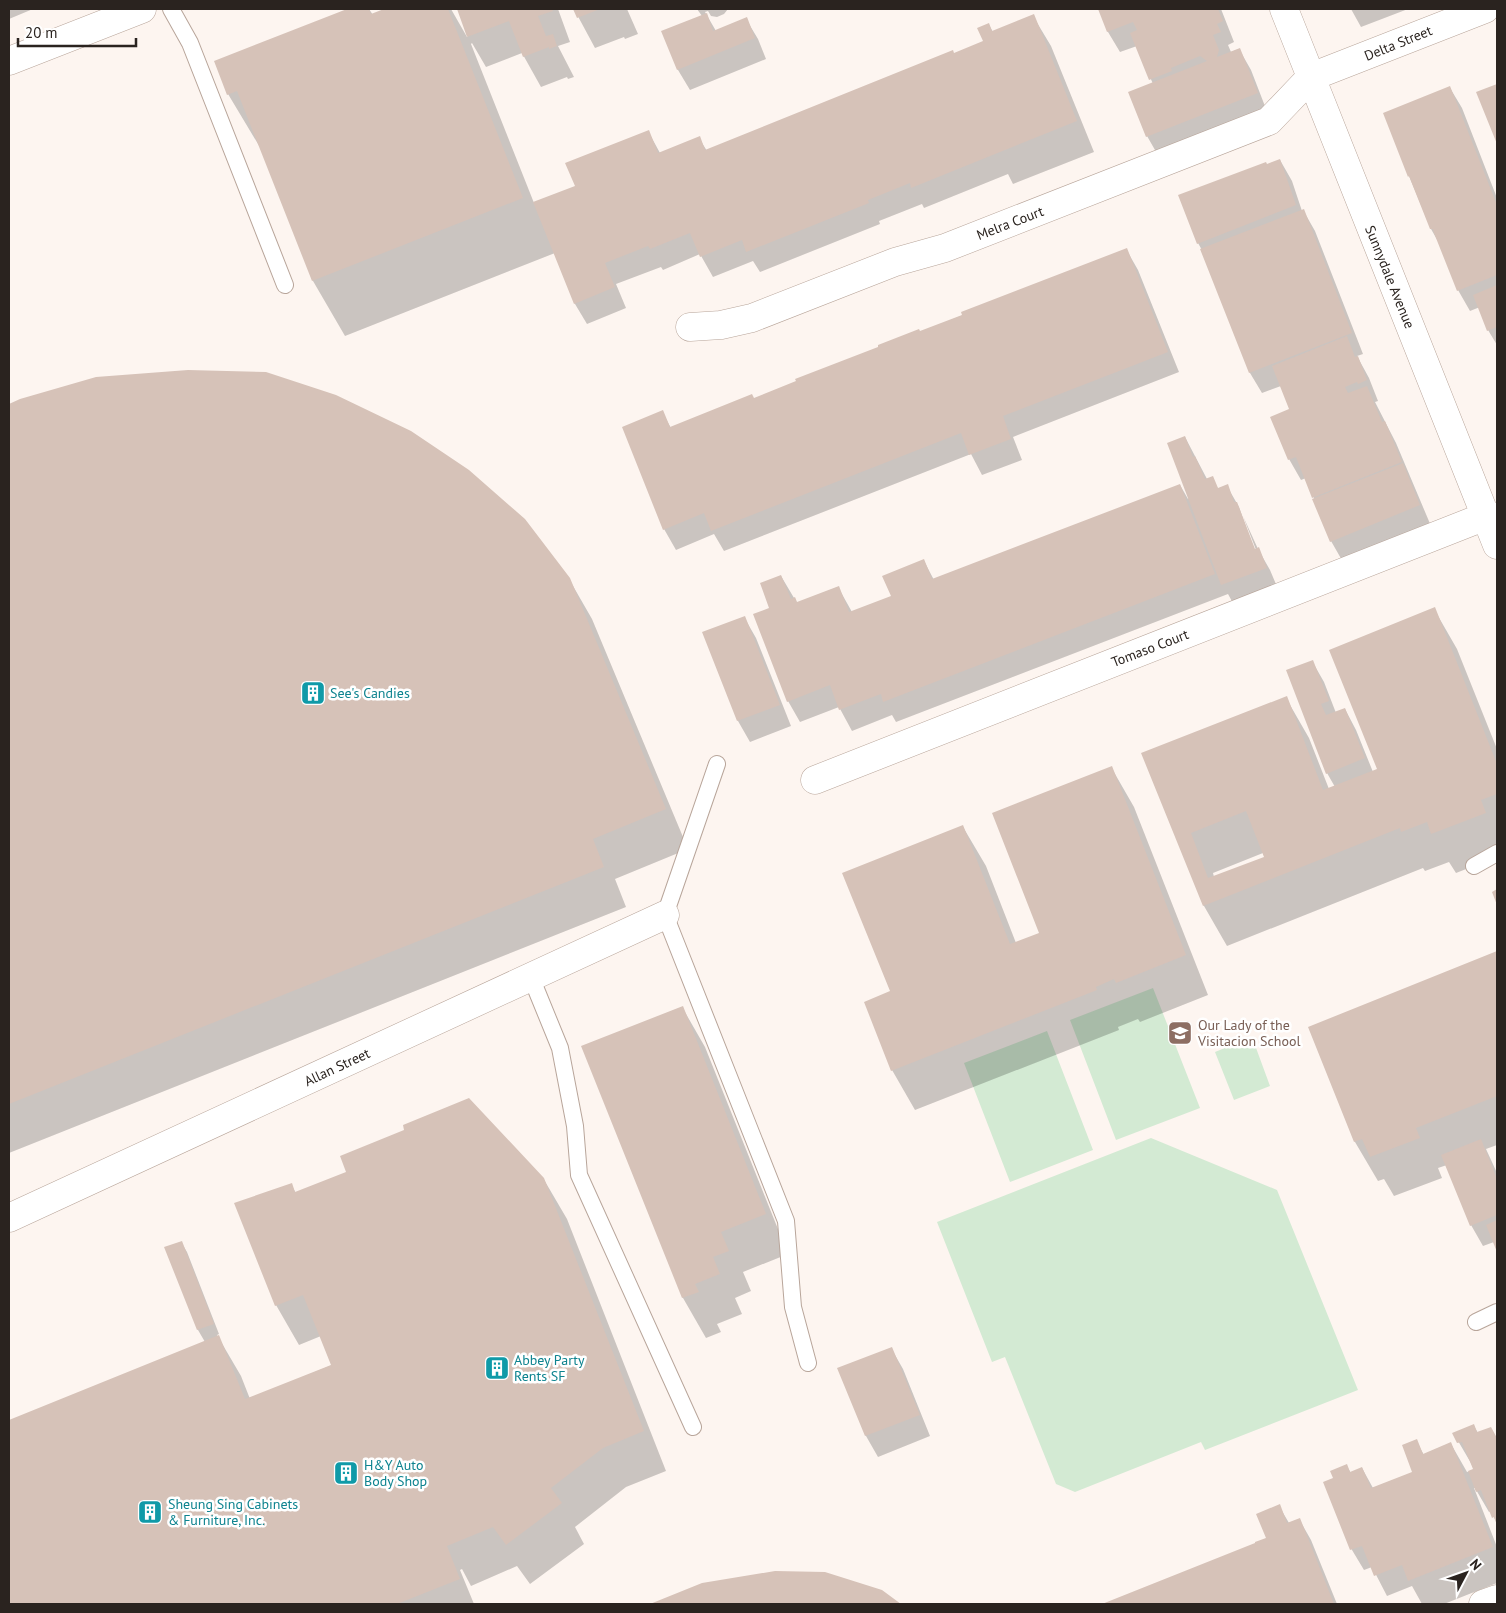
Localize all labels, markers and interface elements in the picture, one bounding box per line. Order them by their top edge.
scale bar [18,15,135,47]
street label: Delta Street [1361,21,1435,65]
text: 20 m [25,23,58,42]
street label: Melra Court [974,202,1046,244]
street label: Sunnydale Avenue [1361,223,1419,331]
street label: Tomaso Court [1109,625,1191,671]
building icon: See's Candies [300,680,326,706]
place label: See's Candies [330,684,410,702]
place label: Our Lady of the Visitacion School [1197,1016,1301,1050]
school or university icon: Our Lady of the Visitacion School [1167,1020,1193,1046]
street label: Allan Street [301,1044,373,1090]
place label: Abbey Party Rents SF [514,1351,585,1385]
building icon: Abbey Party Rents SF [484,1355,510,1381]
place label: H&Y Auto Body Shop [364,1456,427,1490]
building icon: H&Y Auto Body Shop [333,1460,359,1486]
place label: Sheung Sing Cabinets & Furniture, Inc. [168,1495,298,1529]
building icon: Sheung Sing Cabinets & Furniture, Inc. [137,1499,163,1525]
north arrow [1441,1548,1491,1598]
text: N [1466,1555,1486,1574]

